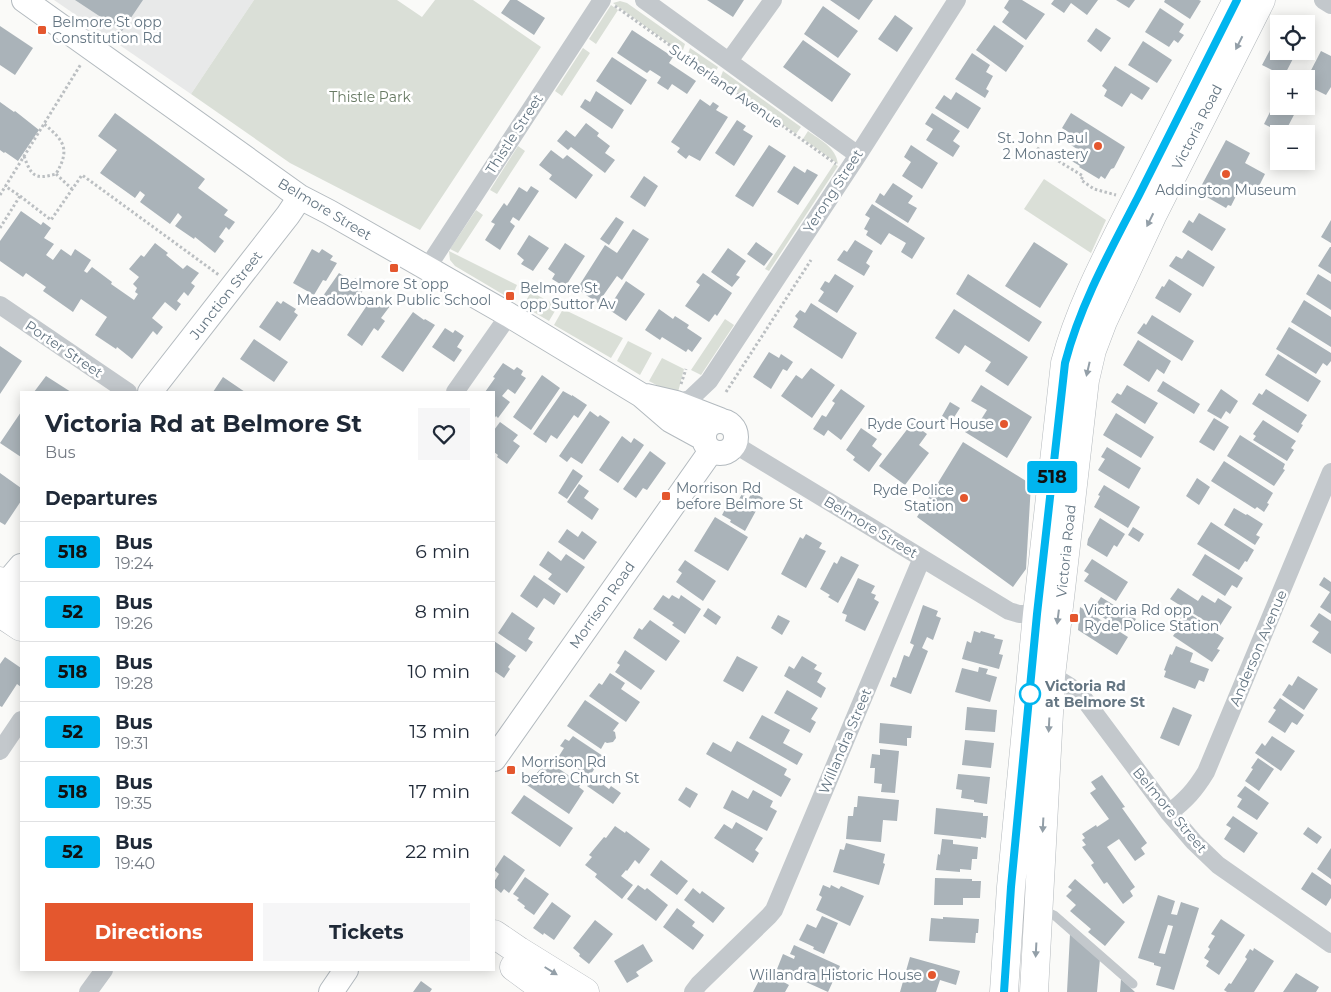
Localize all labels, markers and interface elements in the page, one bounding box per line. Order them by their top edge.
place label: Belmore St opp Constitution Rd [52,13,162,47]
map controls [1270,15,1315,170]
button: locate [1270,15,1315,60]
marker: Belmore St opp Constitution Rd [36,24,48,36]
one-way arrow [1235,36,1243,51]
street label: Sutherland Avenue [666,40,786,132]
button: + [1270,70,1315,115]
street label: Victoria Road [1168,81,1226,173]
park label: Thistle Park [329,88,411,106]
street label: Thistle Street [481,90,547,177]
button: − [1270,125,1315,170]
place label: St. John Paul 2 Monastery [997,129,1088,163]
marker: St. John Paul 2 Monastery [1092,140,1104,152]
street label: Yerong Street [799,146,867,236]
marker: Addington Museum [1220,168,1232,180]
street label: Belmore Street [275,174,375,244]
place label: Addington Museum [1155,181,1297,199]
one-way arrow [1146,213,1154,227]
street label: Junction Street [185,247,266,344]
marker: Belmore St opp Meadowbank Public School [388,262,400,274]
place label: Belmore St opp Meadowbank Public School [297,275,491,309]
place label: Belmore St opp Suttor Av [520,279,616,313]
marker: Belmore St opp Suttor Av [504,290,516,302]
street label: Porter Street [22,316,107,382]
one-way arrow [1084,362,1092,377]
button: heart [418,408,470,460]
text: Victoria Rd at Belmore St [45,409,362,438]
place label: Ryde Court House [867,415,994,433]
marker: Ryde Court House [998,418,1010,430]
text: Bus [45,443,76,462]
line badge: 518 [1023,461,1081,493]
text: 518 [1037,466,1067,488]
place label: Morrison Rd before Belmore St [676,479,803,513]
place label: Ryde Police Station [872,481,954,515]
text: Departures [45,487,157,510]
marker: Morrison Rd before Belmore St [660,490,672,502]
street label: Belmore Street [821,492,921,562]
marker: Ryde Police Station [958,492,970,504]
street label: Victoria Road [1052,504,1080,598]
text: Bus [115,531,153,554]
text: 6 min [415,540,470,563]
text: 518 [58,541,87,563]
text: 19:24 [115,554,153,573]
street label: Morrison Road [565,558,639,652]
street label: Anderson Avenue [1225,587,1291,709]
text: Bus [115,591,153,614]
text: 8 min [415,600,470,623]
text: 52 [62,601,83,623]
place label: Victoria Rd opp Ryde Police Station [1084,601,1219,635]
one-way arrow [1054,610,1062,626]
marker: Victoria Rd opp Ryde Police Station [1068,612,1080,624]
text: 19:26 [115,614,153,633]
text: Bus [115,651,153,674]
text: 10 min [407,660,470,683]
text: 518 [58,661,87,683]
text: 19:28 [115,674,153,693]
place label: Victoria Rd at Belmore St [1044,677,1145,711]
marker: Victoria Rd at Belmore St [1019,683,1041,705]
street label: Willandra Street [815,685,876,797]
text: Bus [115,711,153,734]
one-way arrow [1044,717,1052,733]
text: 13 min [409,720,470,743]
text: 52 [62,721,83,743]
text: 19:31 [115,734,149,753]
place label: Morrison Rd before Church St [521,753,640,787]
marker: Morrison Rd before Church St [505,764,517,776]
street label: Belmore Street [1129,764,1211,857]
text: Bus [115,771,153,794]
text: 17 min [409,780,470,803]
text: 518 [58,781,87,803]
text: 19:35 [115,794,152,813]
one-way arrow [1039,817,1047,833]
text: Bus [115,831,153,854]
text: 22 min [405,840,470,863]
text: 52 [62,841,83,863]
text: 19:40 [115,854,155,873]
button: Directions [45,903,253,961]
button: Tickets [263,903,470,961]
one-way arrow [1032,942,1040,958]
one-way arrow [544,966,557,976]
place label: Willandra Historic House [749,966,922,984]
marker: Willandra Historic House [926,969,938,981]

